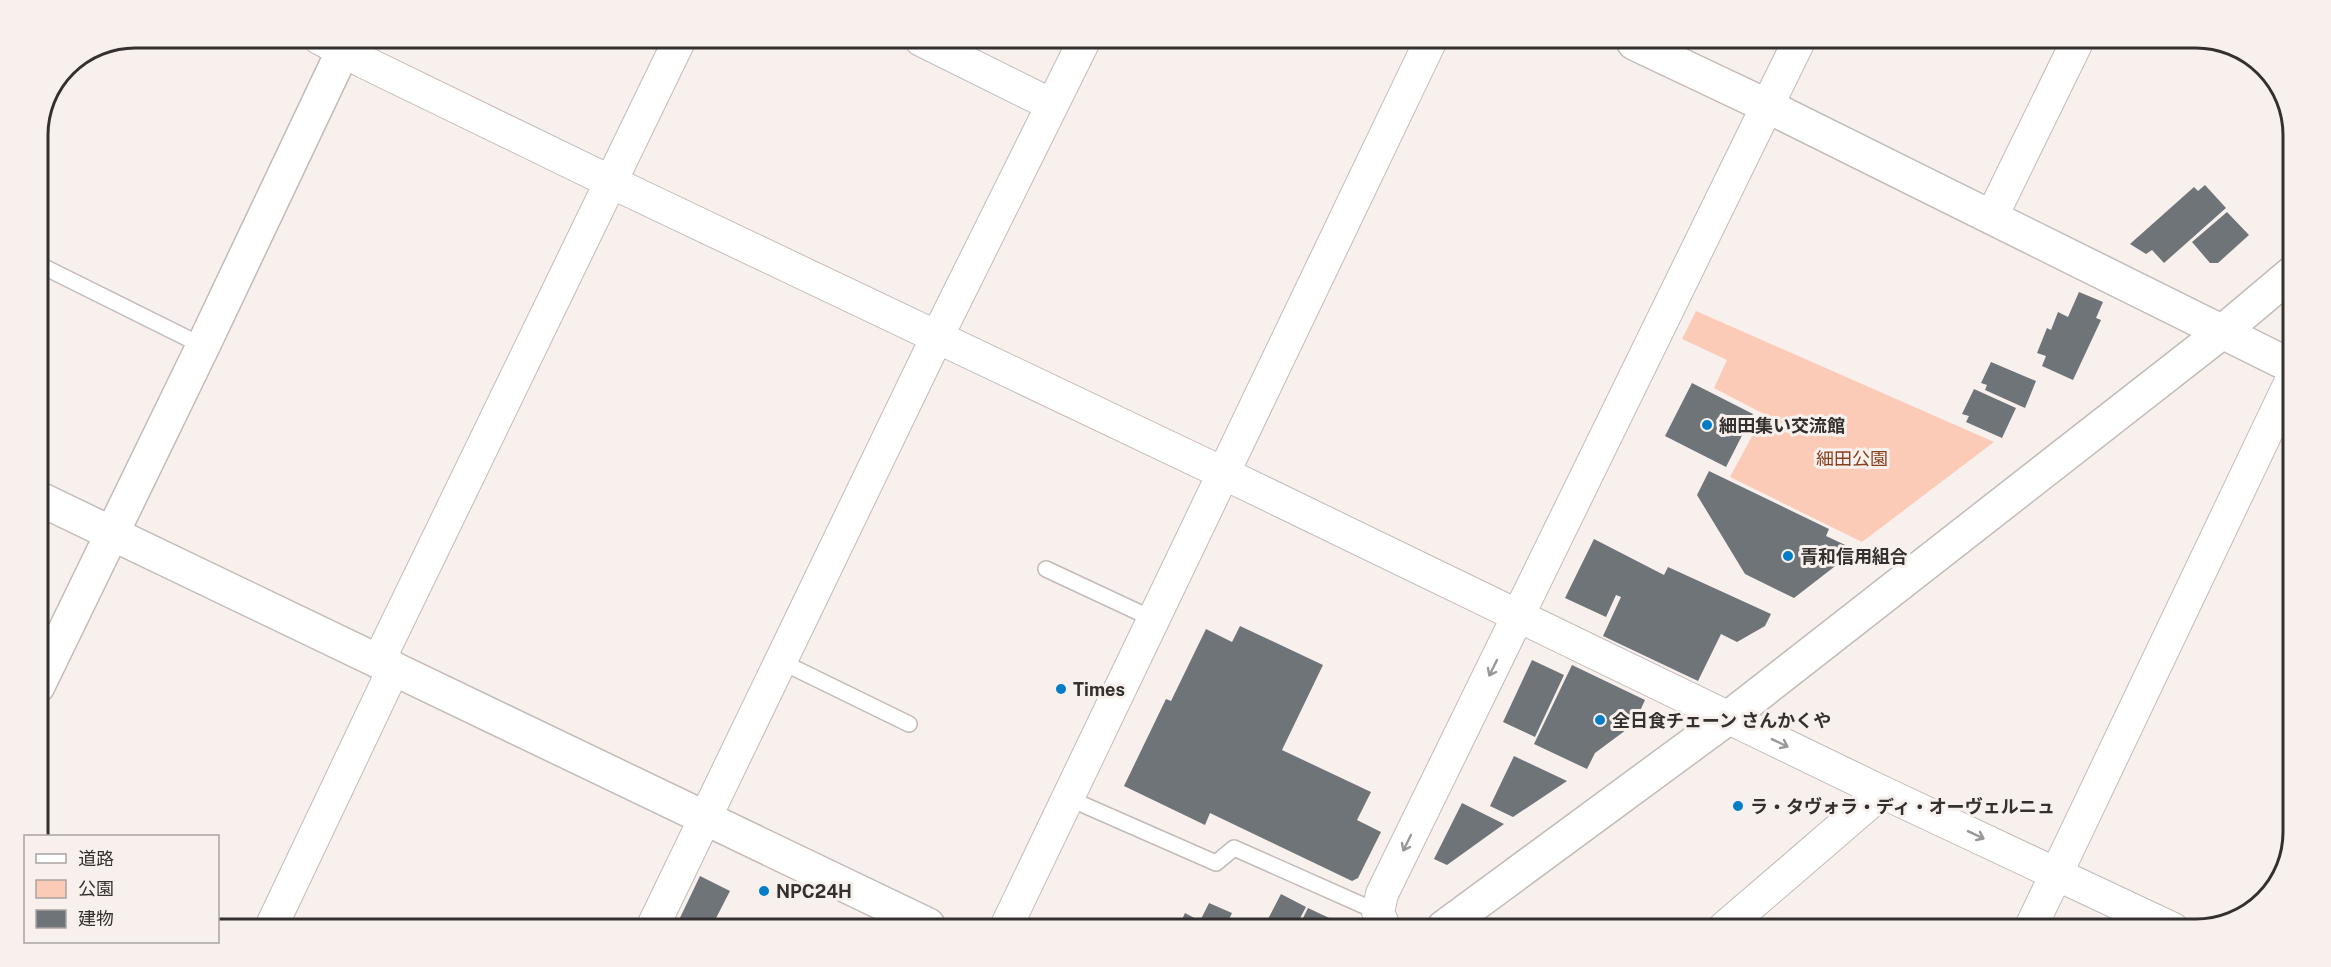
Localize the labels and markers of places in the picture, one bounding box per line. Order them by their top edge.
place label: 細田集い交流館 [1719,415,1845,436]
marker: 細田集い交流館 [1700,418,1714,432]
place label: 青和信用組合 [1800,546,1908,567]
marker: 青和信用組合 [1781,549,1795,563]
place label: Times [1073,679,1125,700]
marker: Times [1054,682,1068,696]
place label: 全日食チェーン さんかくや [1612,710,1831,731]
marker: 全日食チェーン さんかくや [1593,713,1607,727]
place label: ラ・タヴォラ・ディ・オーヴェルニュ [1750,796,2055,817]
marker: ラ・タヴォラ・ディ・オーヴェルニュ [1731,799,1745,813]
place label: NPC24H [776,881,852,902]
marker: NPC24H [757,884,771,898]

